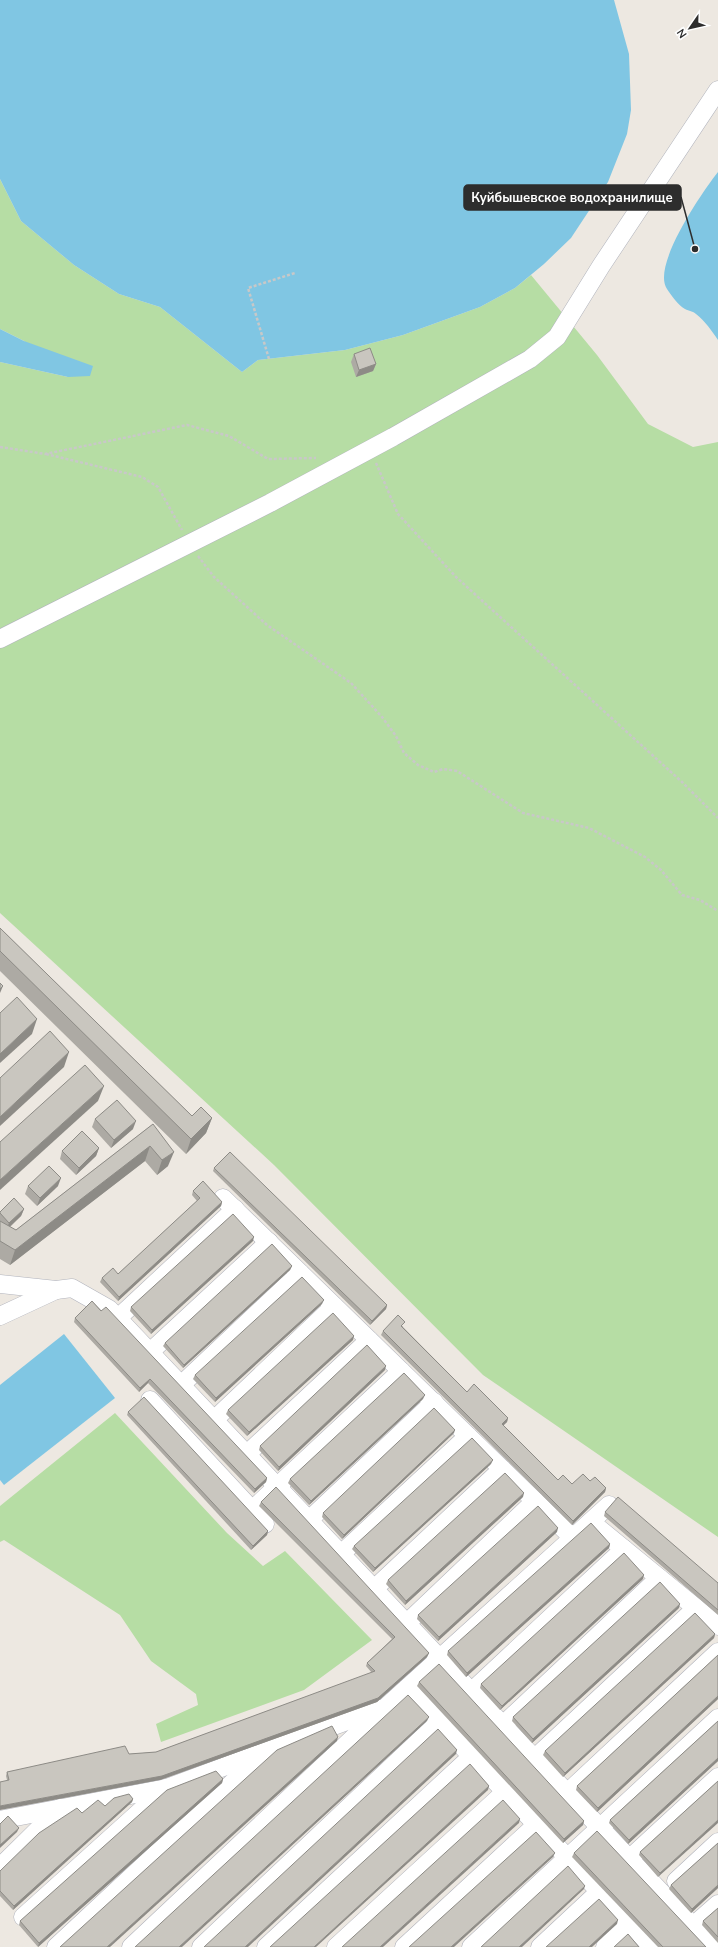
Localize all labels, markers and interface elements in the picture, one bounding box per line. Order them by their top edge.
north arrow [670,8,710,48]
text: N [674,26,691,41]
callout: Куйбышевское водохранилище [464,185,681,210]
text: Куйбышевское водохранилище [471,189,673,207]

